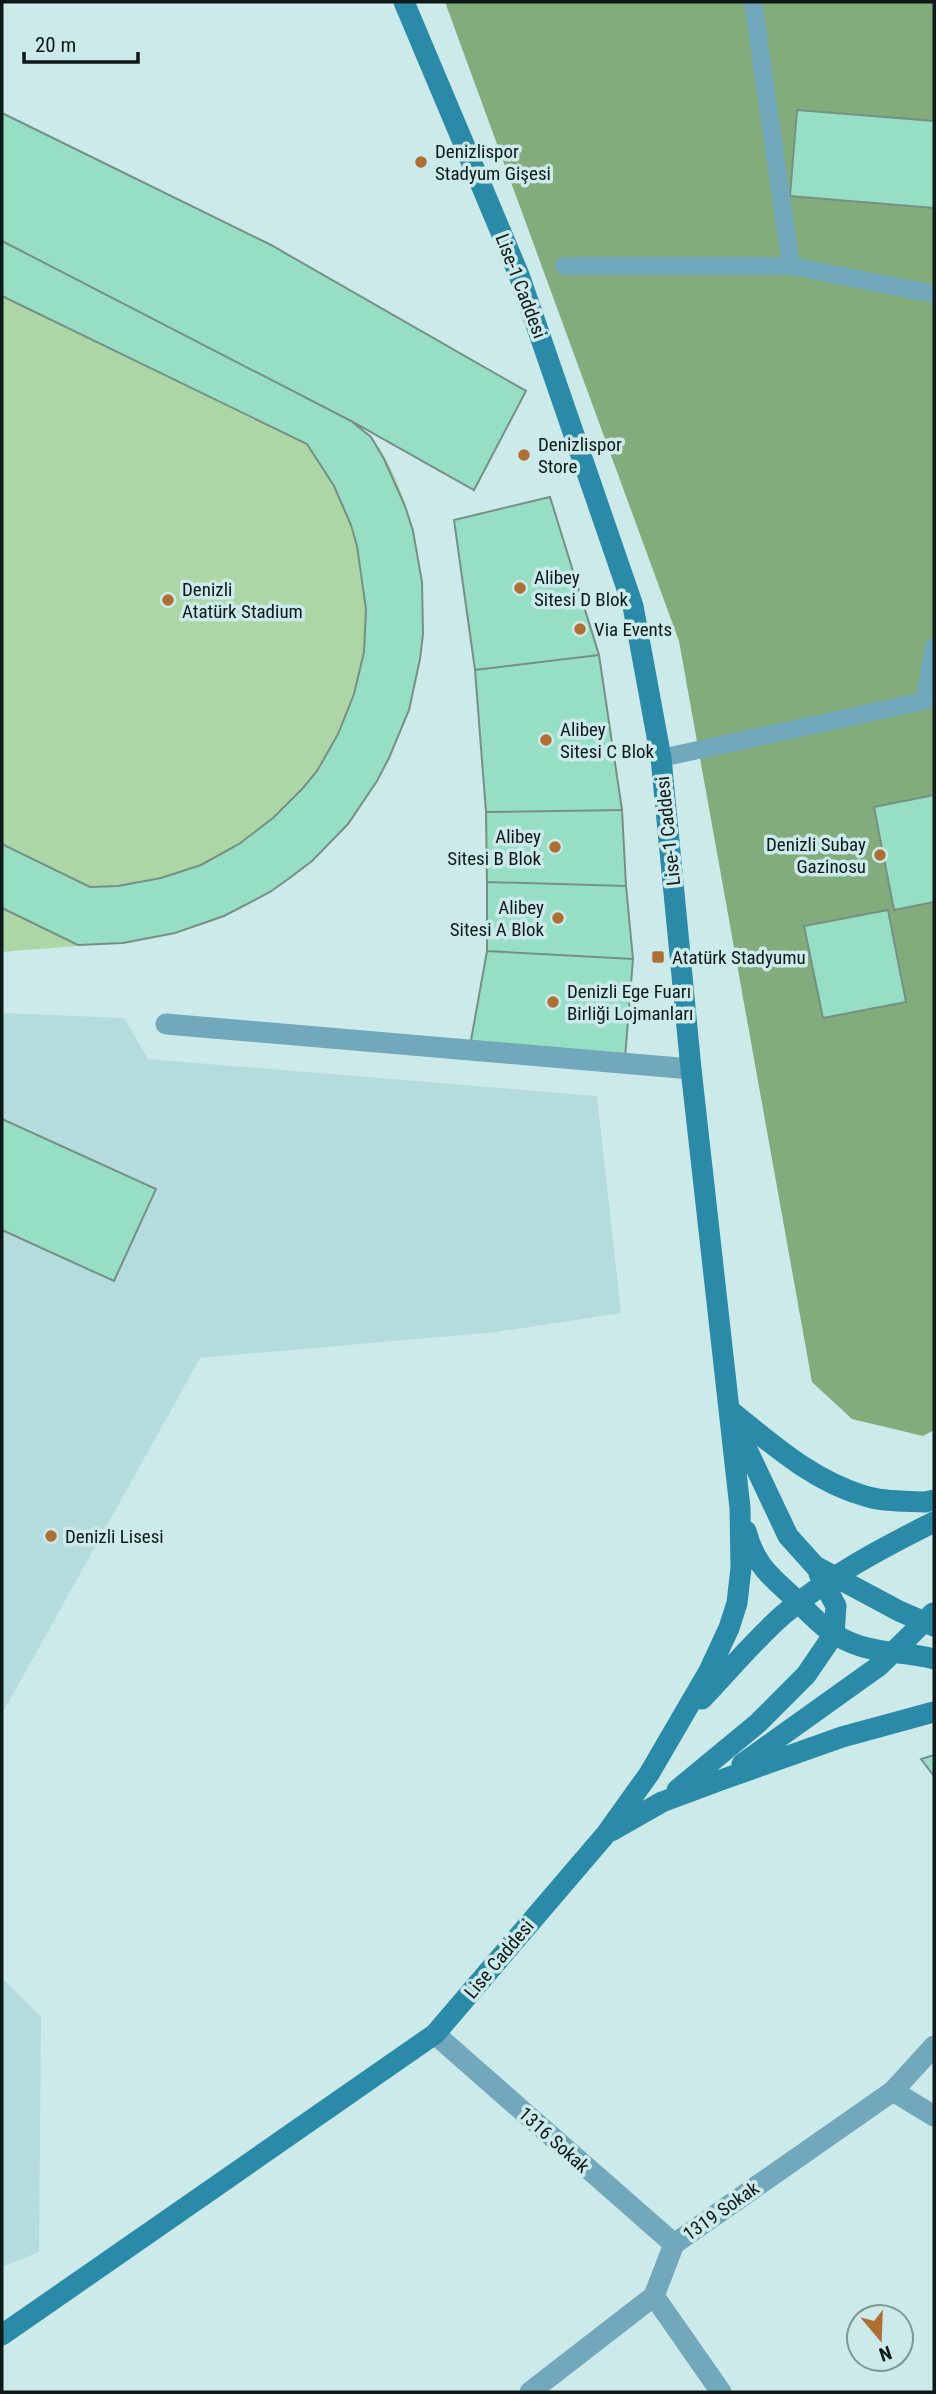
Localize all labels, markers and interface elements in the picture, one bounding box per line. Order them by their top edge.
scale bar [24,21,138,65]
text: 20 m [35,33,76,57]
place label: Denizlispor Stadyum Gişesi [435,140,551,185]
marker: Denizlispor Stadyum Gişesi [413,154,429,170]
street label: Lise-1 Caddesi [491,230,551,342]
place label: Denizlispor Store [538,433,622,478]
marker: Denizlispor Store [516,447,532,463]
place label: Alibey Sitesi D Blok [534,566,629,611]
place label: Denizli Atatürk Stadium [182,578,303,623]
marker: Alibey Sitesi D Blok [512,580,528,596]
marker: Denizli Atatürk Stadium [160,592,176,608]
place label: Via Events [594,618,672,641]
marker: Via Events [572,621,588,637]
place label: Alibey Sitesi C Blok [560,718,655,763]
marker: Alibey Sitesi C Blok [538,732,554,748]
street label: Lise-1 Caddesi [651,775,685,887]
place label: Alibey Sitesi B Blok [447,825,541,870]
place label: Denizli Subay Gazinosu [766,833,866,878]
marker: Alibey Sitesi B Blok [547,839,563,855]
marker: Denizli Subay Gazinosu [872,847,888,863]
place label: Alibey Sitesi A Blok [450,896,544,941]
marker: Alibey Sitesi A Blok [550,910,566,926]
place label: Atatürk Stadyumu [672,946,806,969]
marker: Atatürk Stadyumu [650,949,666,965]
place label: Denizli Ege Fuarı Birliği Lojmanları [567,980,694,1025]
marker: Denizli Ege Fuarı Birliği Lojmanları [545,994,561,1010]
place label: Denizli Lisesi [65,1525,164,1548]
marker: Denizli Lisesi [43,1528,59,1544]
street label: Lise Caddesi [459,1915,539,2003]
street label: 1316 Sokak [514,2102,595,2178]
street label: 1319 Sokak [679,2176,764,2246]
north arrow [845,2303,915,2373]
text: N [876,2341,895,2366]

